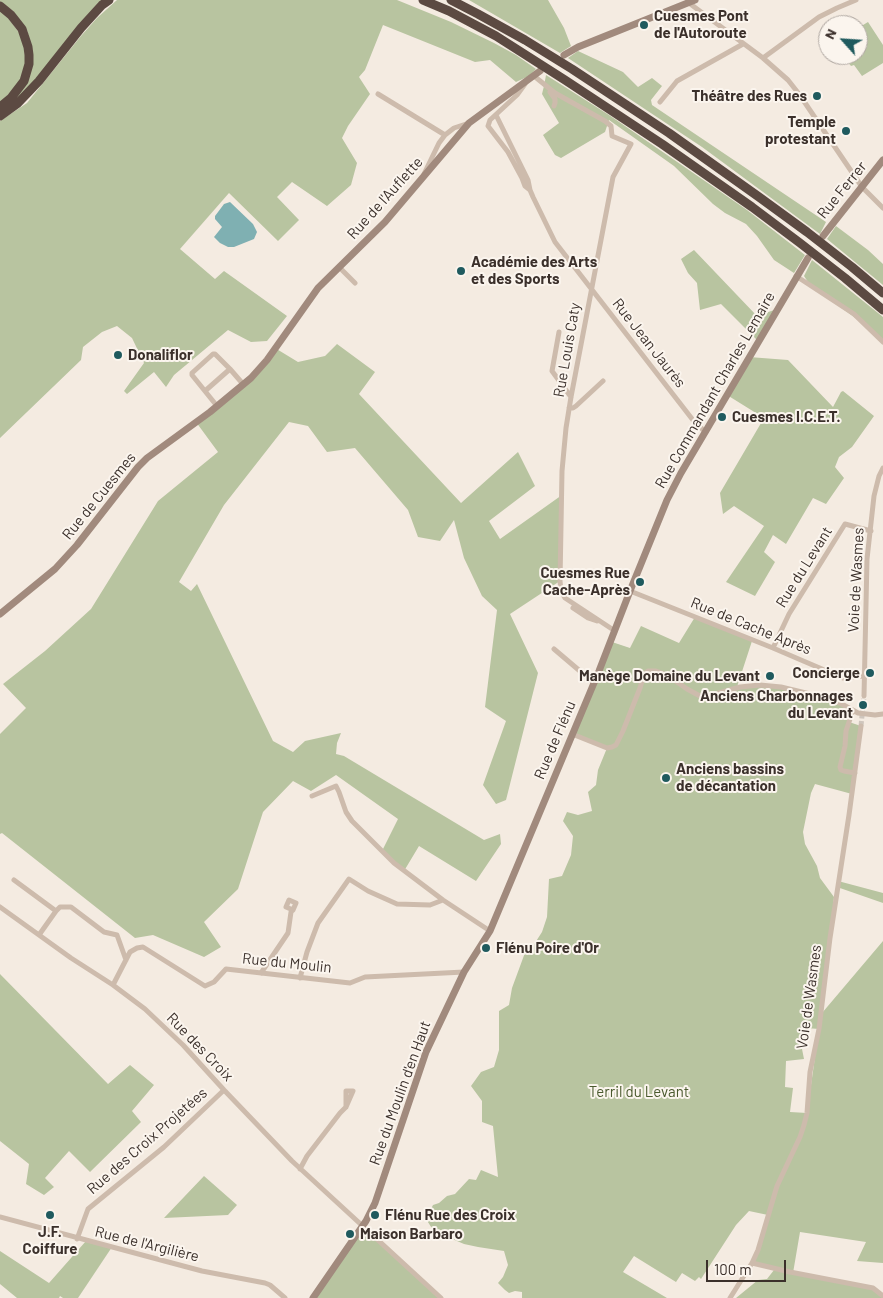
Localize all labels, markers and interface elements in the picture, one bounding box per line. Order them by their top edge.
place label: Cuesmes Pont de l'Autoroute [654,7,749,42]
north arrow [818,15,868,65]
marker: Cuesmes Pont de l'Autoroute [638,19,650,31]
text: N [820,26,840,42]
place label: Théâtre des Rues [692,87,807,105]
marker: Théâtre des Rues [811,90,823,102]
place label: Temple protestant [765,113,836,148]
marker: Temple protestant [840,125,852,137]
street label: Rue de l'Auflette [343,153,427,243]
street label: Rue Ferrer [813,158,871,222]
place label: Académie des Arts et des Sports [471,253,597,288]
marker: Académie des Arts et des Sports [455,265,467,277]
street label: Rue Commandant Charles Lemaire [651,289,779,491]
street label: Rue Jean Jaurès [609,295,689,391]
street label: Rue Louis Caty [550,301,584,399]
place label: Donaliflor [128,346,193,364]
marker: Donaliflor [112,349,124,361]
place label: Cuesmes I.C.E.T. [732,408,841,426]
marker: Cuesmes I.C.E.T. [716,411,728,423]
street label: Rue de Cuesmes [58,449,140,543]
street label: Rue du Levant [772,523,836,611]
street label: Voie de Wasmes [844,527,868,633]
place label: Cuesmes Rue Cache-Après [540,564,630,599]
marker: Cuesmes Rue Cache-Après [634,576,646,588]
street label: Rue de Cache Après [688,594,814,658]
place label: Concierge [792,664,860,682]
place label: Manège Domaine du Levant [579,667,760,685]
marker: Concierge [864,667,876,679]
marker: Manège Domaine du Levant [764,670,776,682]
place label: Anciens Charbonnages du Levant [700,687,853,722]
street label: Rue de Flénu [530,698,580,782]
marker: Anciens Charbonnages du Levant [857,699,869,711]
place label: Anciens bassins de décantation [676,760,784,795]
marker: Anciens bassins de décantation [660,772,672,784]
place label: Flénu Poire d'Or [496,939,599,957]
marker: Flénu Poire d'Or [480,942,492,954]
street label: Voie de Wasmes [793,944,825,1050]
street label: Rue du Moulin [241,949,333,977]
street label: Rue des Croix [163,1009,237,1085]
street label: Rue du Moulin d'en Haut [366,1018,434,1168]
park label: Terril du Levant [589,1083,689,1101]
street label: Rue des Croix Projetées [83,1084,211,1198]
place label: Flénu Rue des Croix [385,1206,515,1224]
marker: J.F. Coiffure [44,1209,56,1221]
marker: Flénu Rue des Croix [369,1209,381,1221]
street label: Rue de l'Argilière [93,1222,201,1266]
place label: J.F. Coiffure [23,1223,77,1258]
place label: Maison Barbaro [360,1225,463,1243]
marker: Maison Barbaro [344,1228,356,1240]
scale bar [708,1250,788,1282]
text: 100 m [714,1260,752,1278]

